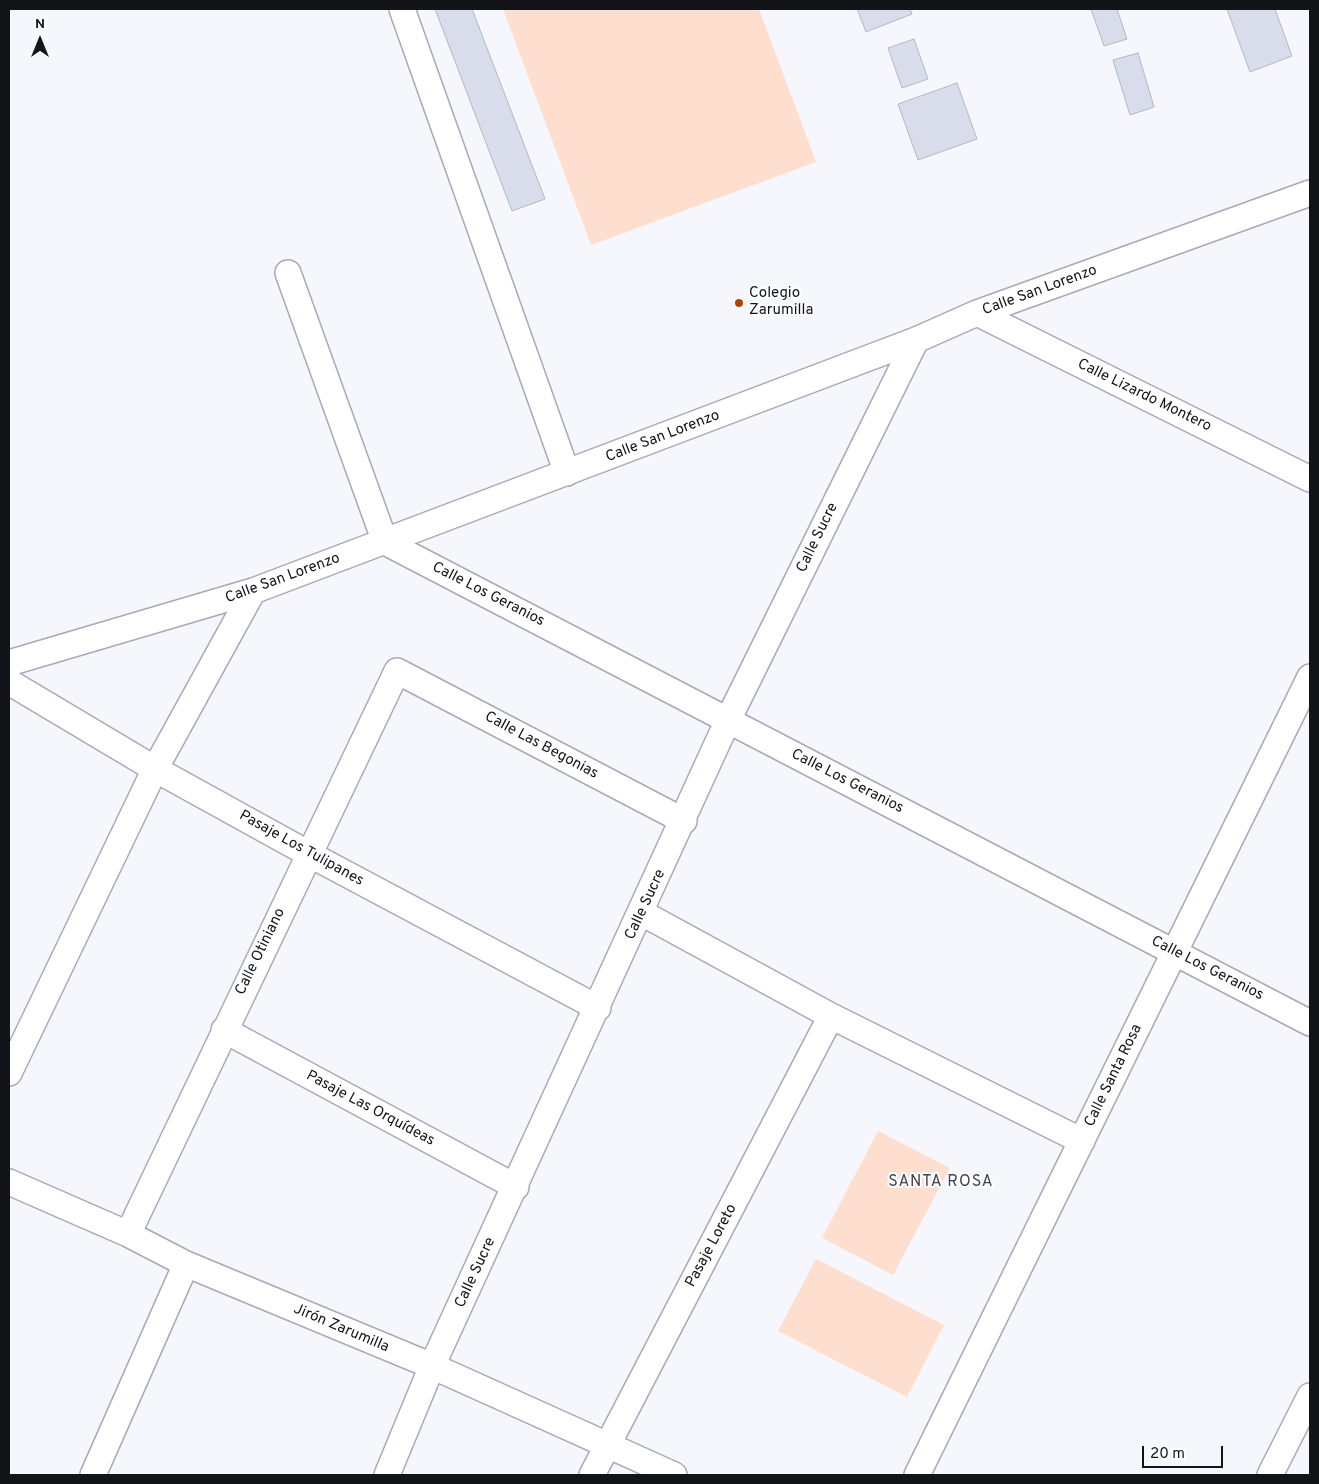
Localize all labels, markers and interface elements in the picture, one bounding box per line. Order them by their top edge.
north arrow [15,15,65,65]
text: N [35,16,45,33]
street label: Calle San Lorenzo [980,262,1100,320]
place label: Colegio Zarumilla [749,285,813,320]
marker: Colegio Zarumilla [733,297,745,309]
street label: Calle Lizardo Montero [1074,356,1214,436]
street label: Calle San Lorenzo [603,407,723,467]
street label: Calle Sucre [793,500,843,576]
street label: Calle San Lorenzo [223,550,343,608]
street label: Calle Los Geranios [429,559,547,631]
street label: Calle Las Begonias [481,708,601,784]
street label: Calle Los Geranios [788,746,906,818]
street label: Pasaje Los Tulipanes [236,807,366,891]
street label: Calle Sucre [622,867,670,943]
street label: Calle Otiniano [232,906,290,998]
street label: Calle Los Geranios [1148,933,1266,1005]
street label: Calle Santa Rosa [1081,1022,1147,1130]
street label: Pasaje Las Orquídeas [303,1067,437,1151]
district label: SANTA ROSA [887,1173,995,1193]
street label: Pasaje Loreto [683,1201,741,1291]
street label: Calle Sucre [452,1235,500,1311]
street label: Jirón Zarumilla [290,1301,392,1357]
scale bar [1144,1436,1225,1468]
text: 20 m [1150,1445,1185,1464]

